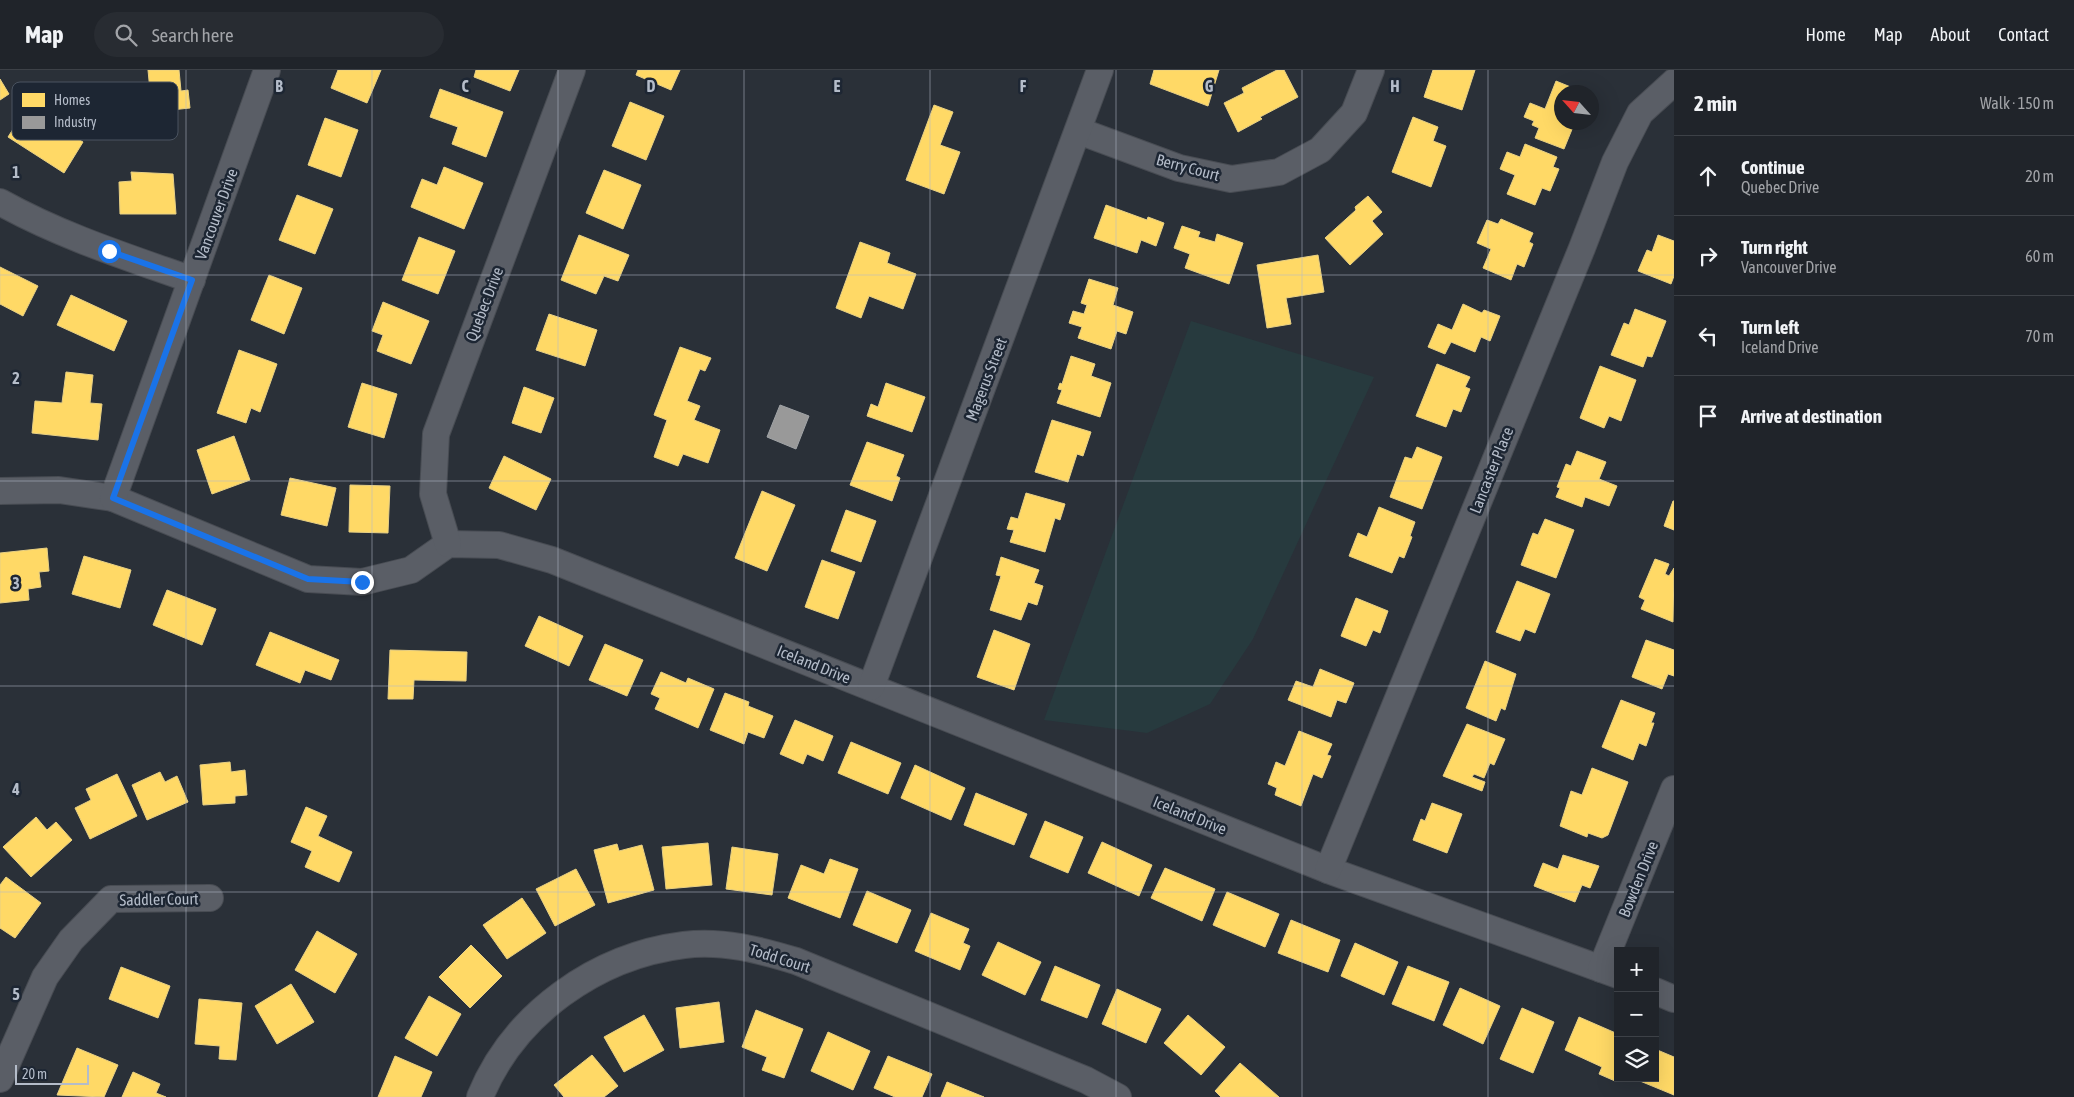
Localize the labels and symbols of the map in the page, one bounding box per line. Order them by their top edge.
text: B [275,77,283,95]
text: C [461,77,469,95]
text: D [647,77,656,95]
text: E [834,77,841,95]
text: F [1020,77,1027,95]
text: G [1205,77,1214,95]
text: H [1390,77,1400,95]
legend [12,82,178,140]
north arrow [1554,85,1599,130]
text: Homes [54,92,90,108]
text: Industry [54,114,97,130]
street label: Berry Court [1154,150,1222,185]
text: 1 [12,163,20,181]
street label: Vancouver Drive [191,166,241,262]
route start [98,240,121,263]
street label: Quebec Drive [462,264,506,344]
street label: Magerus Street [962,335,1011,423]
text: 2 [12,369,20,387]
street label: Lancaster Place [1465,424,1517,516]
route end [351,571,374,594]
text: 3 [12,574,20,592]
street label: Iceland Drive [775,641,853,687]
text: 4 [11,780,20,798]
street label: Iceland Drive [1151,792,1229,838]
street label: Bowden Drive [1615,838,1661,920]
street label: Saddler Court [119,889,199,909]
street label: Todd Court [747,940,813,976]
text: 5 [12,985,20,1003]
scale bar [15,1062,89,1085]

